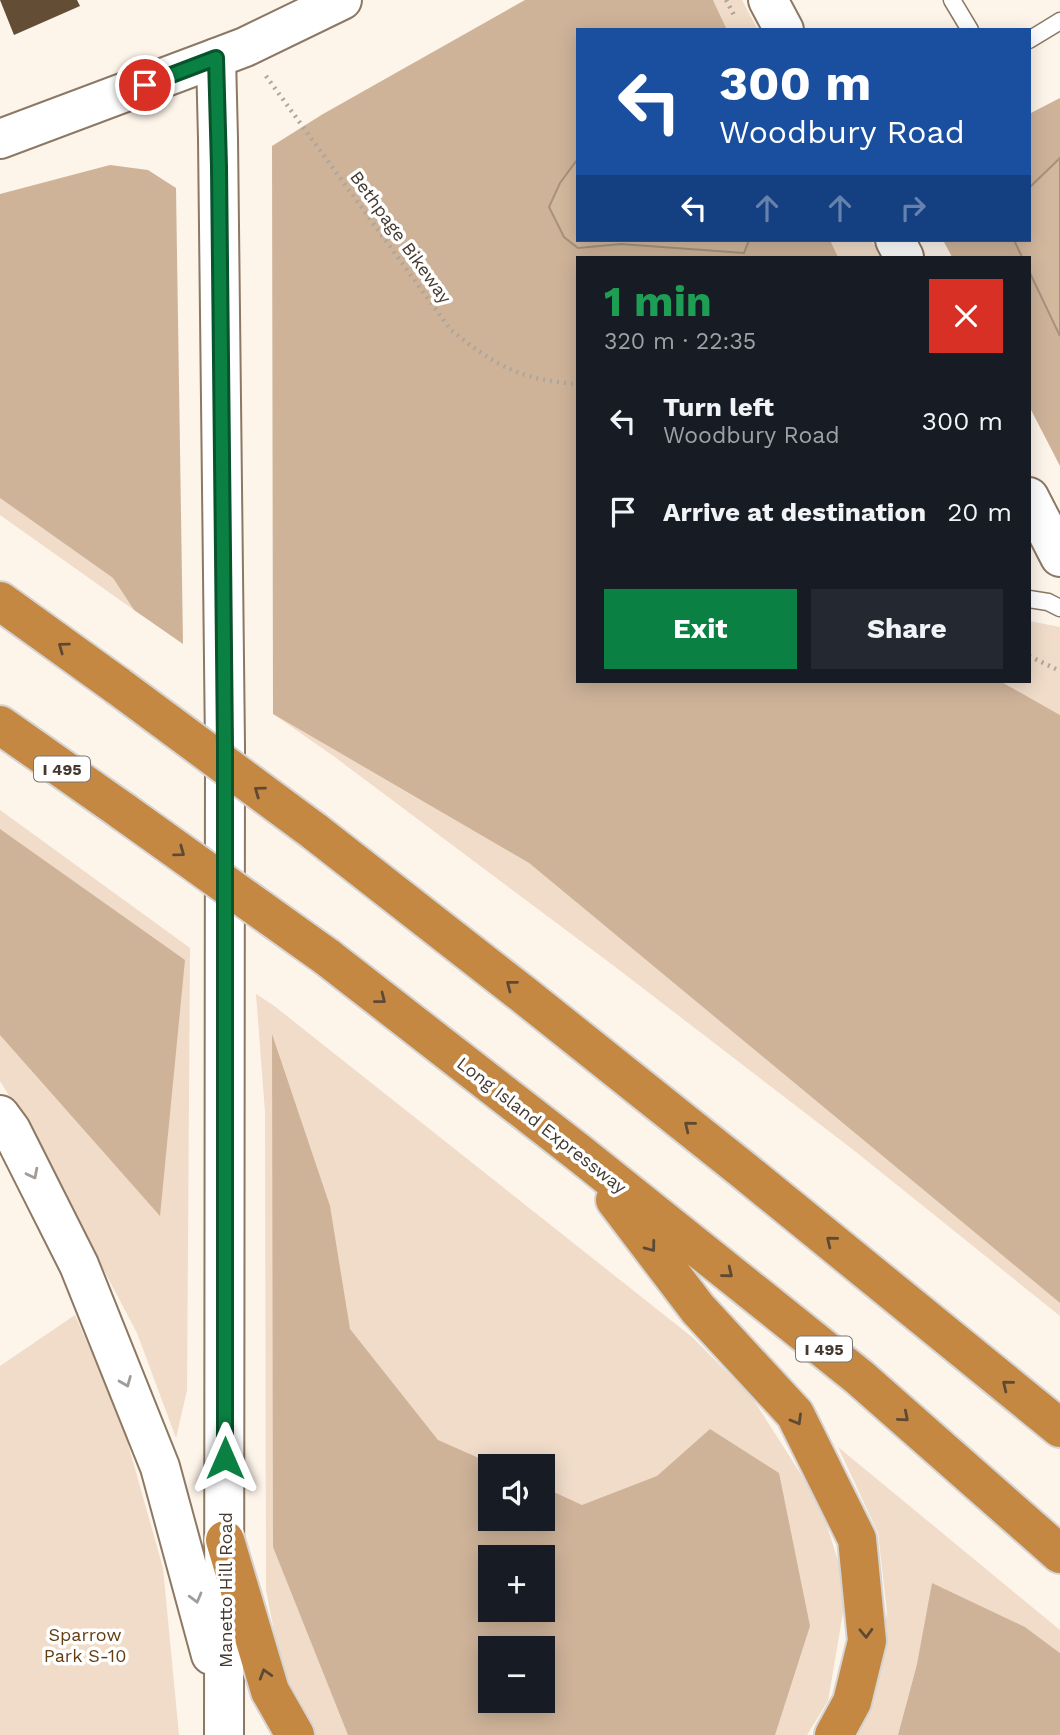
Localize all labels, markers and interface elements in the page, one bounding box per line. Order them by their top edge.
text: 300 m [719,54,871,112]
pin [115,55,175,115]
icon: left [604,56,695,147]
icon: arrive [126,66,164,104]
text: Woodbury Road [719,113,965,151]
street label: Bethpage Bikeway [346,167,457,308]
icon: left [675,189,713,227]
icon: ahead [748,189,786,227]
icon: ahead [821,189,859,227]
icon: right [894,189,932,227]
text: 1 min [604,277,712,326]
button: close [929,279,1003,353]
text: 320 m · 22:35 [604,328,756,355]
text: Turn left [663,392,774,422]
icon: left [604,402,642,440]
text: 300 m [922,406,1003,436]
text: Woodbury Road [663,422,840,449]
icon: arrive [604,493,642,531]
text: Arrive at destination [663,497,926,527]
text: 20 m [947,497,1012,527]
button: Exit [604,589,797,669]
button: Share [811,589,1003,669]
one-way arrow [58,642,71,655]
road number: I 495 [34,756,90,782]
one-way arrow [255,787,267,799]
one-way arrow [172,844,185,856]
one-way arrow [507,980,519,993]
one-way arrow [373,991,385,1004]
street label: Long Island Expressway [453,1052,631,1198]
one-way arrow [685,1122,697,1135]
one-way arrow [25,1167,38,1179]
one-way arrow [826,1237,838,1250]
one-way arrow [642,1239,655,1251]
one-way arrow [721,1264,733,1277]
road number: I 495 [796,1336,852,1362]
one-way arrow [117,1375,131,1387]
one-way arrow [1003,1381,1016,1393]
one-way arrow [896,1409,909,1421]
one-way arrow [789,1412,802,1425]
position arrow [188,1421,262,1495]
map controls [478,1454,555,1713]
button: sound [478,1454,555,1531]
street label: Manetto Hill Road [215,1512,236,1668]
button: + [478,1545,555,1622]
one-way arrow [187,1592,202,1604]
park label: Sparrow Park S-10 [44,1624,126,1666]
one-way arrow [858,1627,873,1638]
button: − [478,1636,555,1713]
one-way arrow [258,1669,273,1681]

